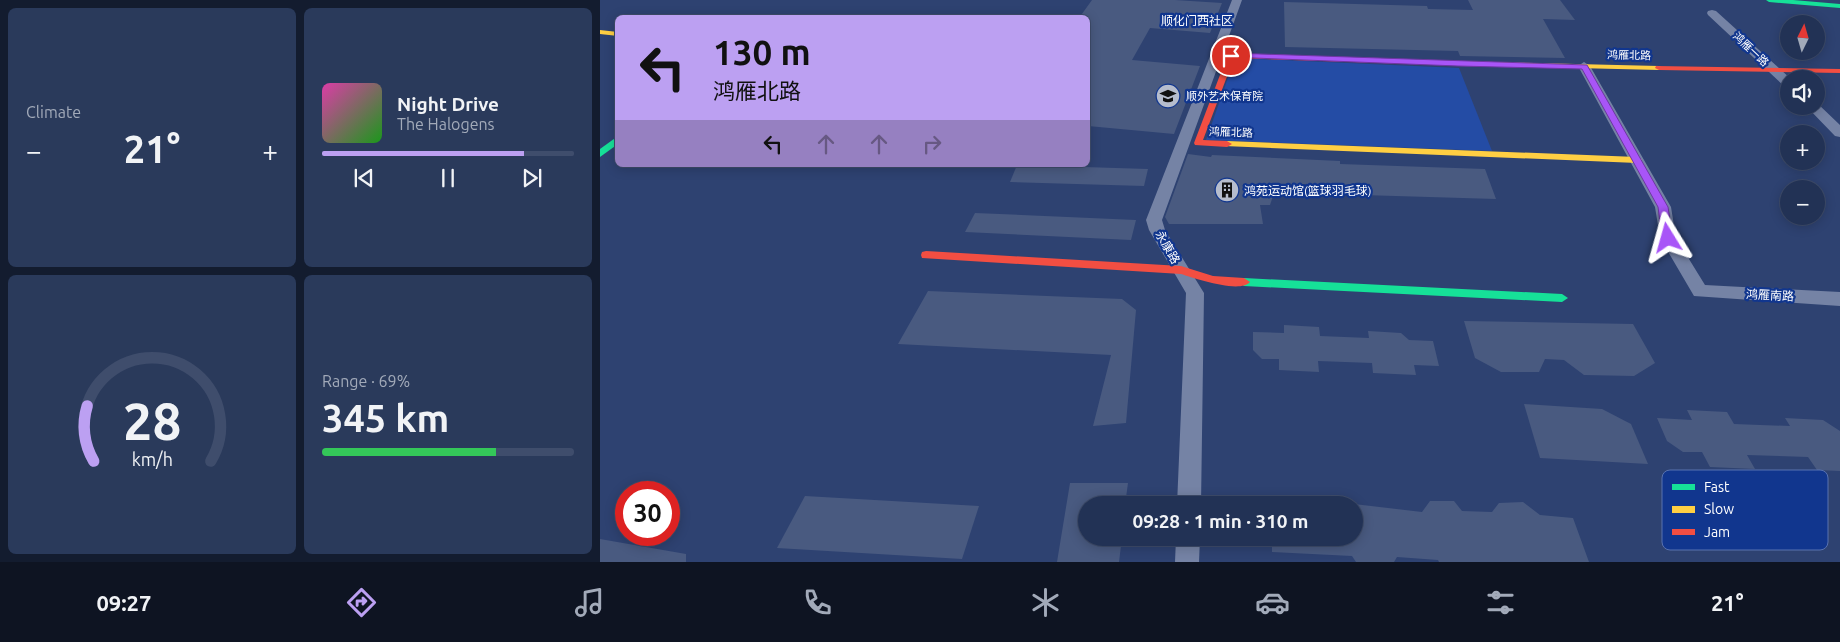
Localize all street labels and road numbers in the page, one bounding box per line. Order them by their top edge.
street label: 鸿雁一路 [1731,30,1771,68]
street label: 鸿雁北路 [1607,49,1651,61]
street label: 鸿雁北路 [1209,125,1253,139]
street label: 永康路 [1153,228,1183,266]
street label: 鸿雁南路 [1746,287,1794,303]

